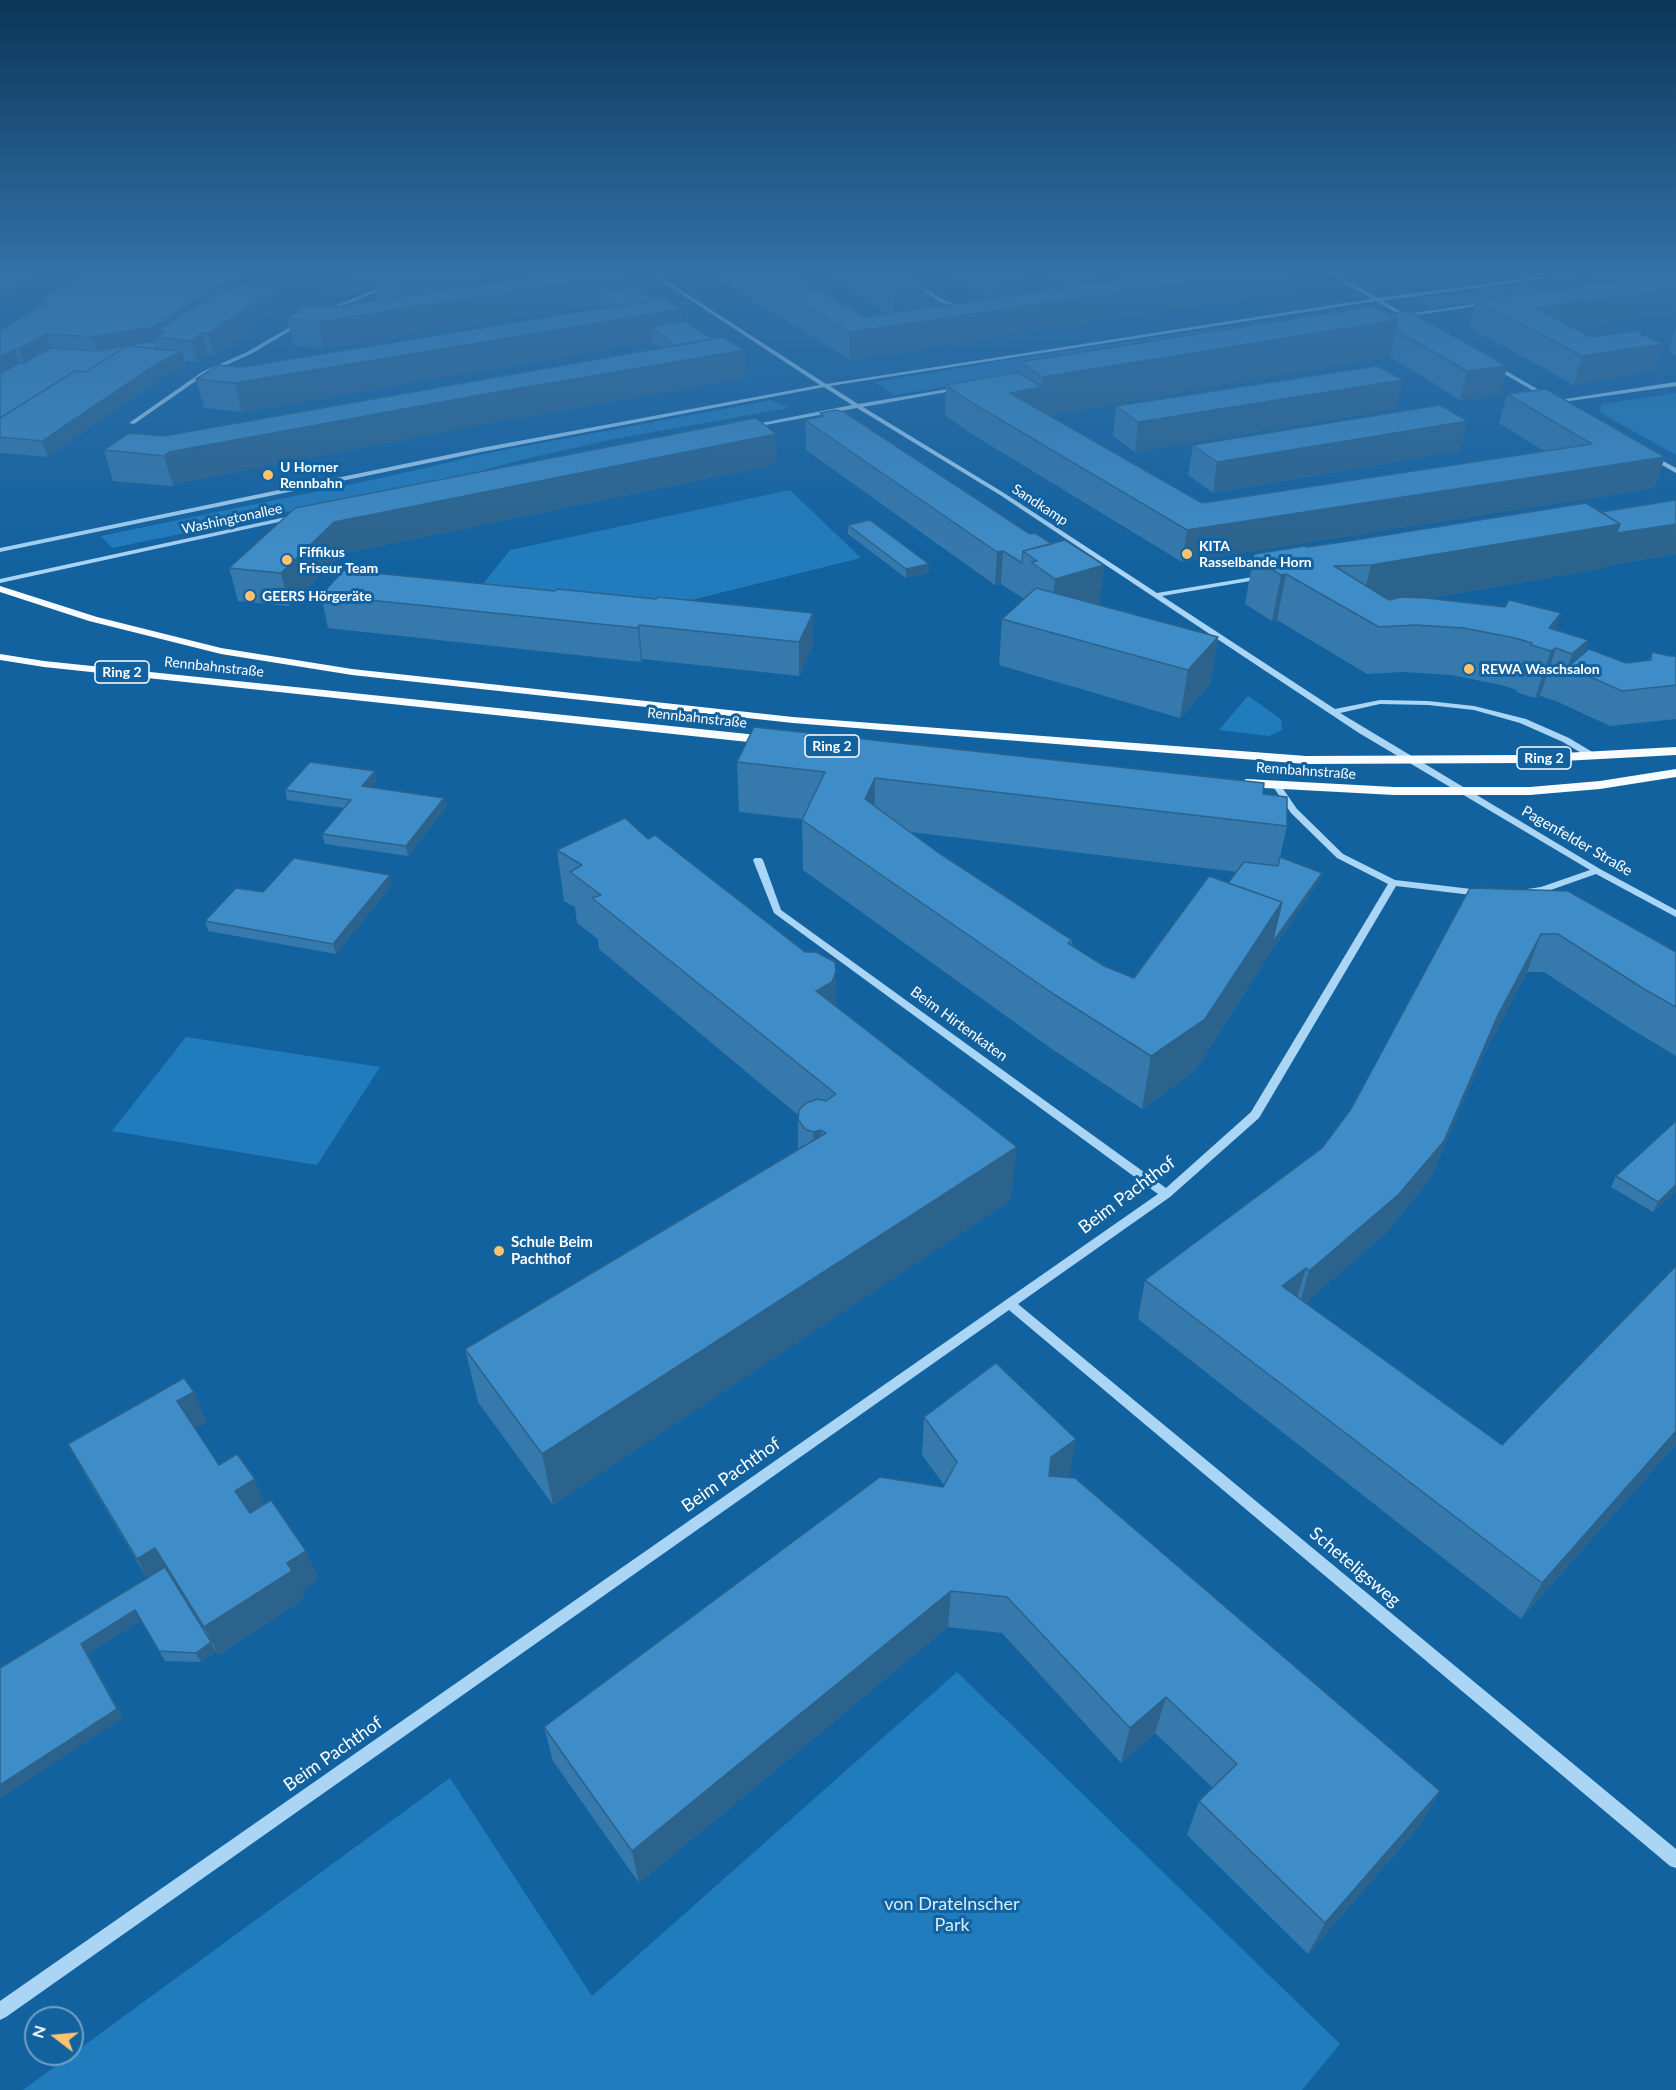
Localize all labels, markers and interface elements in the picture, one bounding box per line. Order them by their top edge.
place label: U Horner Rennbahn [280,459,343,491]
marker: U Horner Rennbahn [261,468,275,482]
street label: Sandkamp [1009,481,1071,529]
street label: Washingtonallee [180,500,284,538]
place label: KITA Rasselbande Horn [1199,538,1312,570]
place label: Fiffikus Friseur Team [299,544,378,576]
marker: KITA Rasselbande Horn [1180,547,1194,561]
marker: Fiffikus Friseur Team [280,553,294,567]
place label: GEERS Hörgeräte [262,588,372,604]
marker: GEERS Hörgeräte [243,589,257,603]
street label: Rennbahnstraße [163,653,265,681]
road number: Ring 2 [95,661,149,683]
place label: REWA Waschsalon [1481,661,1600,677]
marker: REWA Waschsalon [1462,662,1476,676]
street label: Rennbahnstraße [646,704,748,732]
road number: Ring 2 [805,735,859,757]
road number: Ring 2 [1517,747,1571,769]
street label: Rennbahnstraße [1255,759,1357,783]
street label: Pagenfelder Straße [1518,802,1636,880]
street label: Beim Hirtenkaten [907,983,1011,1065]
street label: Beim Pachthof [1074,1152,1180,1238]
place label: Schule Beim Pachthof [511,1233,593,1268]
marker: Schule Beim Pachthof [492,1244,506,1258]
street label: Beim Pachthof [677,1433,785,1517]
street label: Scheteligsweg [1305,1523,1405,1611]
street label: Beim Pachthof [279,1712,387,1796]
park label: von Dratelnscher Park [884,1893,1020,1936]
north arrow [24,2006,84,2066]
text: N [27,2023,49,2040]

